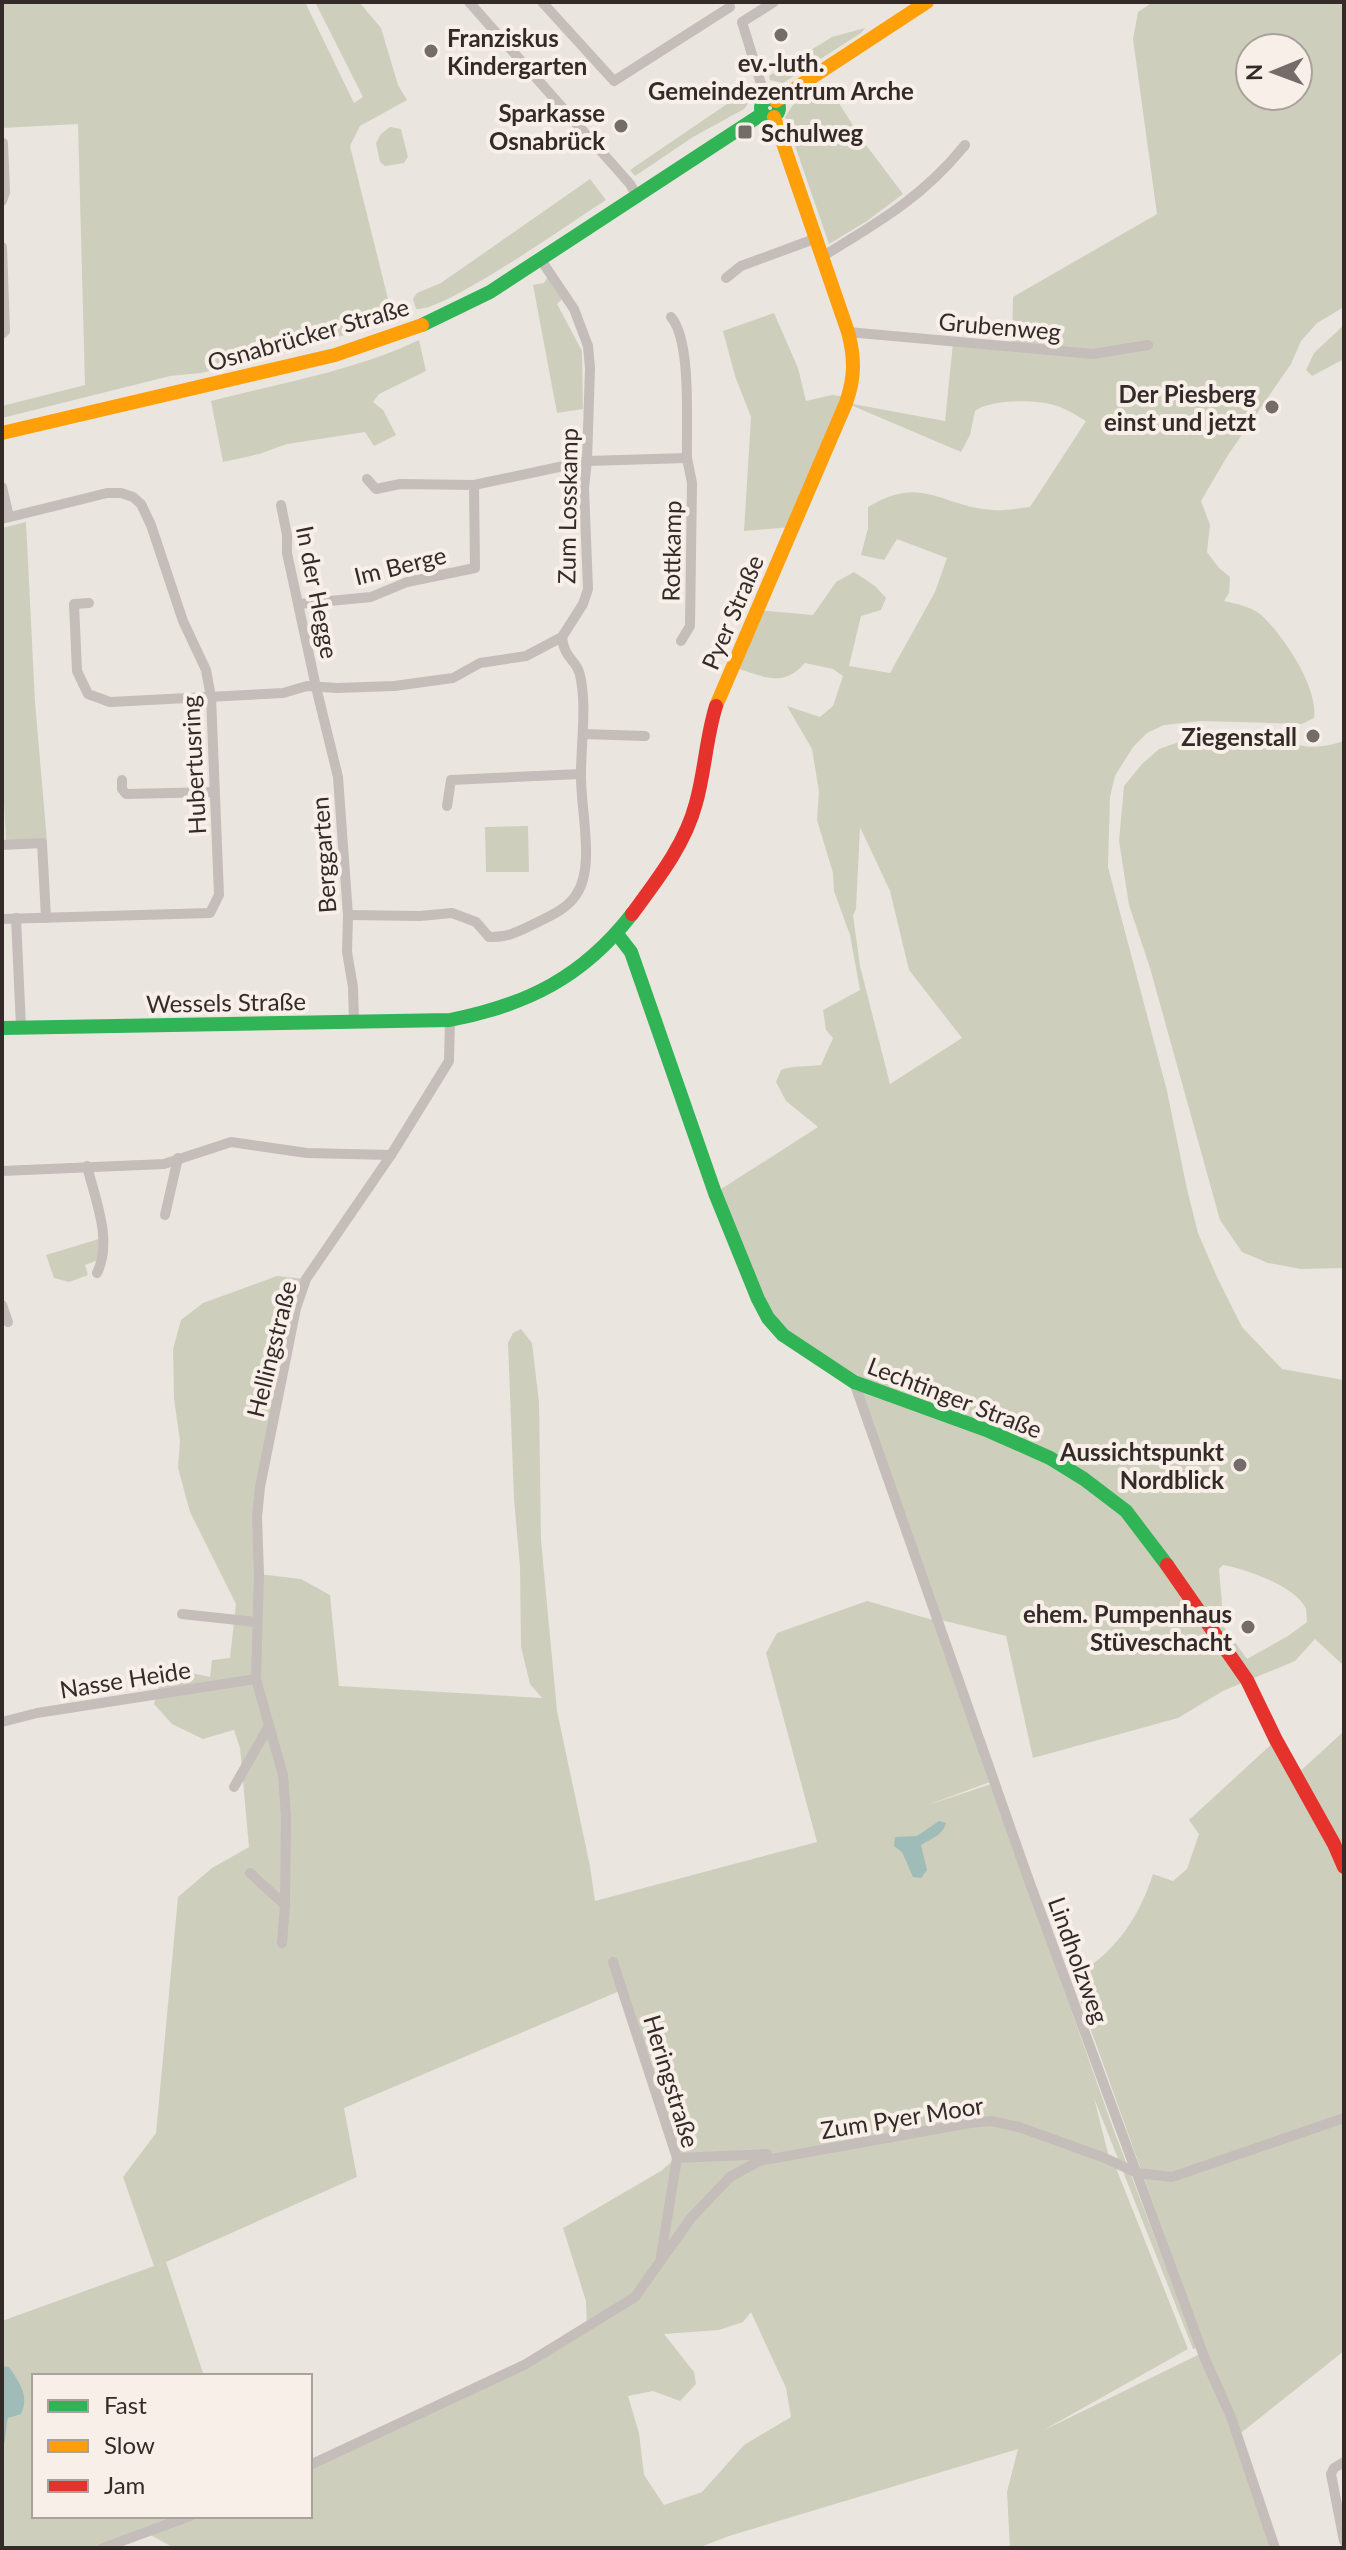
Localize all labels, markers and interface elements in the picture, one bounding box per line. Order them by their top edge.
place label: Franziskus Kindergarten [447,23,587,80]
marker: ev.-luth. Gemeindezentrum Arche [772,26,790,44]
north arrow [1234,32,1314,112]
marker: Franziskus Kindergarten [422,42,440,60]
place label: ev.-luth. Gemeindezentrum Arche [648,48,914,105]
text: N [1240,64,1267,81]
place label: Sparkasse Osnabrück [489,98,605,155]
marker: Sparkasse Osnabrück [612,117,630,135]
place label: Schulweg [761,118,864,147]
marker: Schulweg [736,123,754,141]
street label: Osnabrücker Straße [204,291,412,377]
street label: Grubenweg [938,306,1062,346]
place label: Der Piesberg einst und jetzt [1104,379,1256,436]
marker: Der Piesberg einst und jetzt [1263,398,1281,416]
street label: Zum Losskamp [551,428,583,584]
street label: Rottkamp [656,500,686,602]
street label: In der Hegge [291,523,345,661]
street label: Im Berge [351,540,449,590]
street label: Pyer Straße [695,550,769,674]
street label: Hubertusring [175,695,211,835]
place label: Ziegenstall [1181,722,1297,751]
marker: Ziegenstall [1304,727,1322,745]
street label: Berggarten [304,796,342,914]
street label: Wessels Straße [146,986,306,1018]
street label: Hellingstraße [240,1278,302,1420]
street label: Lechtinger Straße [864,1350,1046,1444]
place label: Aussichtspunkt Nordblick [1059,1437,1224,1494]
marker: Aussichtspunkt Nordblick [1231,1456,1249,1474]
place label: ehem. Pumpenhaus Stüveschacht [1023,1599,1232,1656]
marker: ehem. Pumpenhaus Stüveschacht [1239,1618,1257,1636]
street label: Nasse Heide [58,1654,192,1704]
street label: Lindholzweg [1043,1893,1115,2027]
street label: Heringstraße [638,2011,706,2151]
street label: Zum Pyer Moor [818,2090,986,2144]
legend [32,2374,312,2518]
text: Fast [104,2390,147,2419]
text: Slow [104,2430,155,2459]
text: Jam [104,2470,145,2499]

